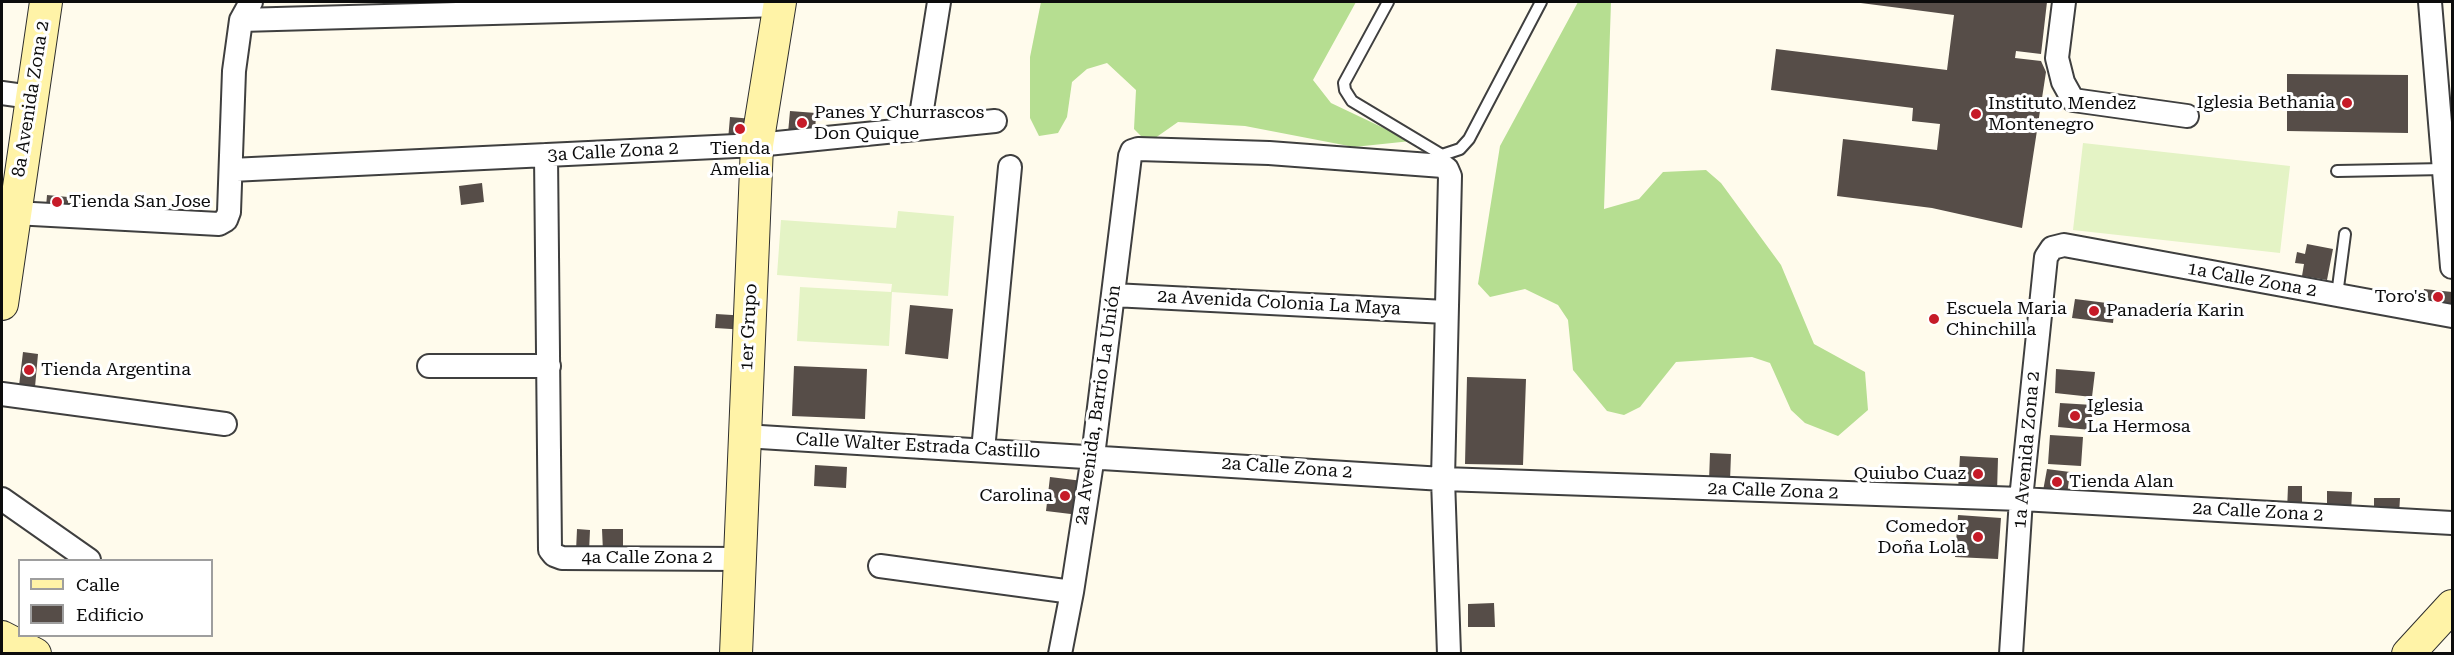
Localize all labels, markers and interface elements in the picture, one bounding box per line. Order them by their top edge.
street label: 8a Avenida Zona 2 [8,19,54,179]
place label: Iglesia Bethania [2197,92,2335,114]
place label: Instituto Mendez Montenegro [1988,93,2136,136]
marker: Iglesia Bethania [2340,96,2354,110]
place label: Panes Y Churrascos Don Quique [814,102,984,144]
marker: Instituto Mendez Montenegro [1969,107,1983,121]
marker: Panes Y Churrascos Don Quique [795,116,809,130]
marker: Tienda Amelia [733,122,747,136]
street label: 3a Calle Zona 2 [547,138,679,166]
place label: Tienda Amelia [710,138,770,180]
place label: Tienda San Jose [69,191,211,213]
marker: Tienda San Jose [50,195,64,209]
street label: 1a Calle Zona 2 [2186,258,2318,302]
street label: 1er Grupo [736,283,762,371]
street label: 2a Avenida, Barrio La Unión [1070,284,1126,526]
street label: 2a Avenida Colonia La Maya [1157,286,1401,320]
place label: Toro's [2375,286,2426,308]
marker: Toro's [2431,290,2445,304]
place label: Escuela Maria Chinchilla [1946,298,2067,340]
place label: Panadería Karin [2106,300,2244,322]
marker: Panadería Karin [2087,304,2101,318]
marker: Escuela Maria Chinchilla [1927,312,1941,326]
place label: Tienda Argentina [41,359,191,381]
marker: Tienda Argentina [22,363,36,377]
street label: 1a Avenida Zona 2 [2009,370,2045,530]
place label: Iglesia La Hermosa [2087,395,2190,438]
marker: Iglesia La Hermosa [2068,409,2082,423]
street label: Calle Walter Estrada Castillo [795,429,1041,463]
street label: 2a Calle Zona 2 [1221,453,1353,483]
place label: Quiubo Cuaz [1854,463,1966,485]
marker: Quiubo Cuaz [1971,467,1985,481]
place label: Tienda Alan [2069,471,2174,493]
marker: Tienda Alan [2050,475,2064,489]
street label: 2a Calle Zona 2 [1707,478,1839,504]
place label: Carolina [979,485,1053,507]
marker: Carolina [1058,489,1072,503]
street label: 2a Calle Zona 2 [2192,498,2324,526]
place label: Comedor Doña Lola [1877,516,1966,558]
marker: Comedor Doña Lola [1971,530,1985,544]
street label: 4a Calle Zona 2 [581,547,713,569]
legend [18,559,213,637]
text: Calle [76,574,120,595]
text: Edificio [76,604,144,625]

